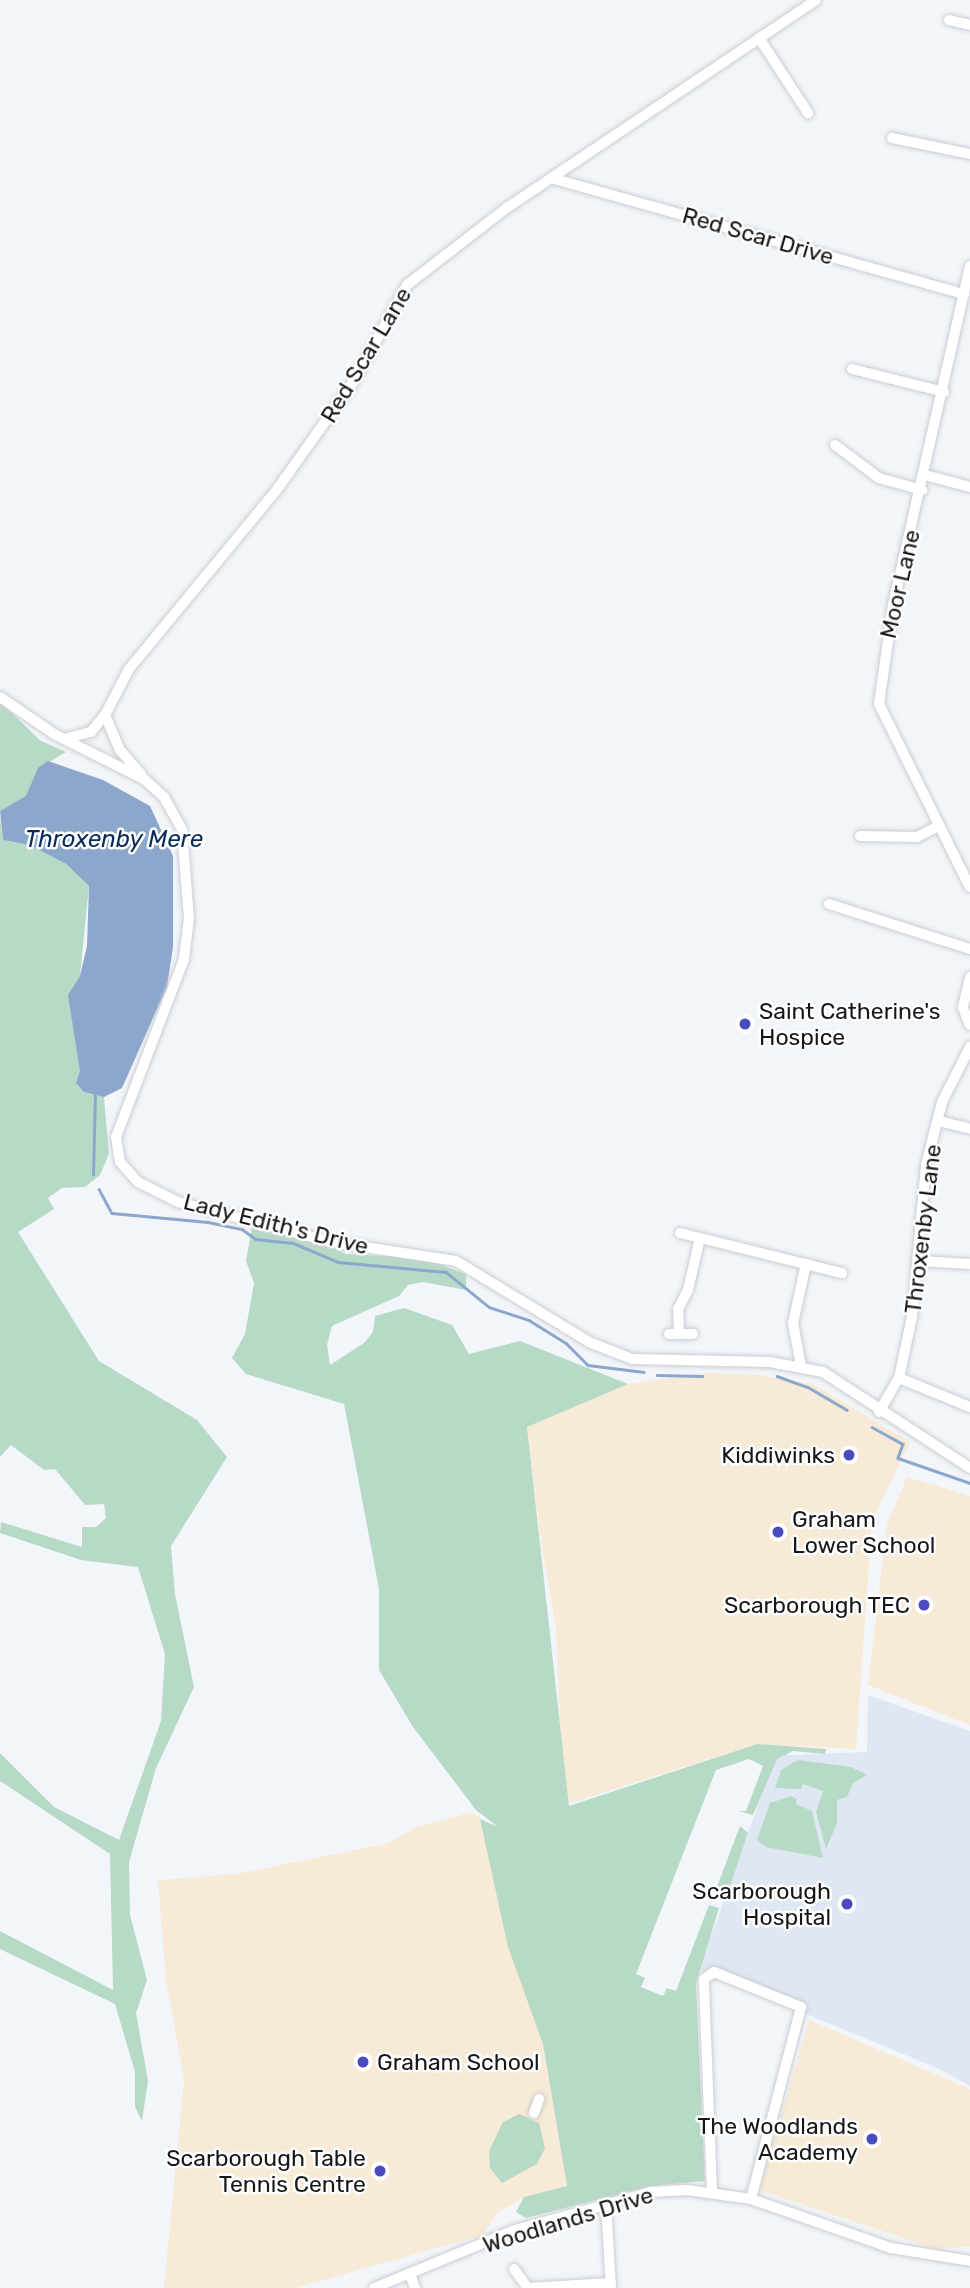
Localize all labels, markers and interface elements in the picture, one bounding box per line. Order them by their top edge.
street label: Red Scar Drive [679,201,837,271]
street label: Red Scar Lane [315,282,417,428]
street label: Moor Lane [874,527,926,641]
water label: Throxenby Mere [25,826,203,854]
place label: Saint Catherine's Hospice [759,997,940,1051]
marker: Saint Catherine's Hospice [737,1016,753,1032]
street label: Throxenby Lane [899,1142,947,1316]
street label: Lady Edith's Drive [180,1188,372,1260]
place label: Kiddiwinks [721,1441,835,1469]
marker: Kiddiwinks [841,1447,857,1463]
place label: Graham Lower School [792,1505,936,1559]
marker: Graham Lower School [770,1524,786,1540]
place label: Scarborough TEC [723,1591,910,1619]
marker: Scarborough TEC [916,1597,932,1613]
place label: Scarborough Hospital [692,1877,831,1931]
marker: Scarborough Hospital [837,1894,857,1914]
place label: Graham School [377,2048,540,2076]
marker: Graham School [355,2054,371,2070]
place label: The Woodlands Academy [697,2112,858,2166]
marker: The Woodlands Academy [864,2131,880,2147]
place label: Scarborough Table Tennis Centre [166,2144,366,2198]
marker: Scarborough Table Tennis Centre [372,2163,388,2179]
street label: Woodlands Drive [479,2181,657,2259]

